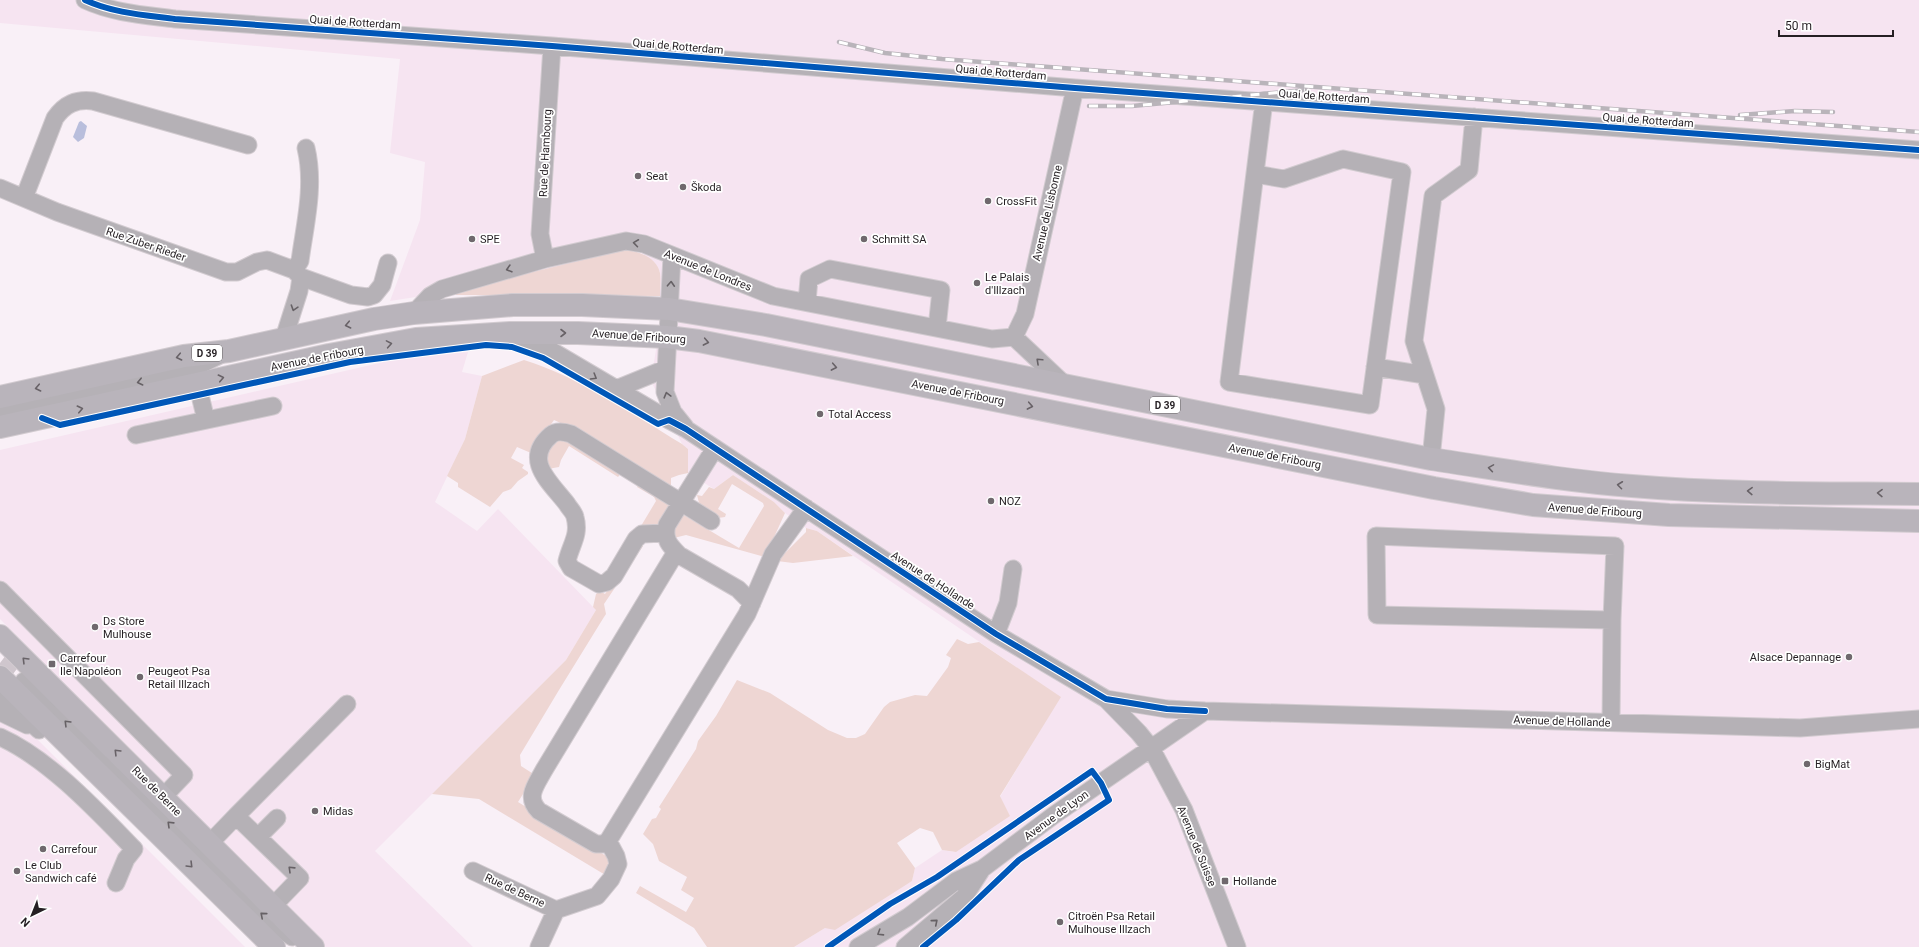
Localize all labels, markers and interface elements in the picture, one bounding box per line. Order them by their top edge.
scale bar [1779,12,1893,38]
street label: Quai de Rotterdam [309,13,401,32]
text: 50 m [1785,19,1812,33]
street label: Quai de Rotterdam [632,36,724,57]
street label: Quai de Rotterdam [955,62,1047,83]
street label: Quai de Rotterdam [1278,87,1370,106]
street label: Rue de Hambourg [537,109,554,197]
street label: Quai de Rotterdam [1602,111,1694,130]
street label: Avenue de Lisbonne [1030,164,1065,262]
place label: Seat [646,170,668,183]
marker: Seat [633,171,643,181]
place label: Škoda [691,181,722,194]
marker: Škoda [678,182,688,192]
place label: CrossFit [996,195,1037,208]
marker: CrossFit [983,196,993,206]
street label: Rue Zuber Rieder [104,225,188,264]
place label: SPE [480,233,500,246]
place label: Schmitt SA [872,233,927,246]
marker: SPE [467,234,477,244]
marker: Schmitt SA [859,234,869,244]
one-way arrow [633,239,639,248]
street label: Avenue de Londres [662,247,754,294]
one-way arrow [506,264,513,273]
place label: Le Palais d'Illzach [985,271,1030,297]
marker: Le Palais d'Illzach [972,278,982,288]
one-way arrow [666,281,675,287]
one-way arrow [290,304,299,311]
one-way arrow [345,320,351,328]
street label: Avenue de Fribourg [592,327,686,346]
one-way arrow [560,329,566,337]
one-way arrow [703,338,709,346]
one-way arrow [386,340,392,349]
street label: Avenue de Fribourg [270,343,365,374]
road number: D 39 [192,345,222,361]
one-way arrow [176,353,182,361]
one-way arrow [1037,359,1044,366]
one-way arrow [831,362,837,370]
one-way arrow [590,372,597,379]
one-way arrow [218,374,224,382]
one-way arrow [137,377,144,386]
street label: Avenue de Fribourg [910,377,1005,408]
one-way arrow [35,384,42,392]
one-way arrow [663,392,672,399]
road number: D 39 [1150,397,1180,413]
one-way arrow [1027,402,1033,410]
one-way arrow [77,406,83,414]
place label: Total Access [828,408,891,421]
marker: Total Access [815,409,825,419]
street label: Avenue de Fribourg [1227,441,1322,472]
one-way arrow [1488,465,1494,473]
one-way arrow [1617,481,1623,490]
one-way arrow [1747,487,1753,496]
one-way arrow [1877,489,1883,497]
place label: NOZ [999,495,1021,508]
marker: NOZ [986,496,996,506]
street label: Avenue de Fribourg [1548,501,1642,520]
street label: Avenue de Hollande [888,549,977,612]
place label: Ds Store Mulhouse [103,615,151,641]
marker: Ds Store Mulhouse [90,622,100,632]
place label: Alsace Depannage [1750,651,1841,664]
place label: Carrefour Ile Napoléon [60,652,121,678]
marker: Alsace Depannage [1844,652,1854,662]
one-way arrow [22,657,30,665]
marker: Carrefour Ile Napoléon [47,659,57,669]
place label: Peugeot Psa Retail Illzach [148,665,210,691]
marker: Peugeot Psa Retail Illzach [135,672,145,682]
street label: Avenue de Hollande [1513,713,1611,730]
one-way arrow [64,721,72,728]
one-way arrow [114,749,122,756]
place label: BigMat [1815,758,1850,771]
marker: BigMat [1802,759,1812,769]
street label: Rue de Berne [129,764,184,819]
street label: Avenue de Lyon [1022,788,1091,843]
street label: Avenue de Suisse [1174,804,1219,889]
place label: Midas [323,805,353,818]
marker: Midas [310,806,320,816]
one-way arrow [167,821,175,829]
place label: Carrefour [51,843,97,856]
marker: Carrefour [38,844,48,854]
place label: Le Club Sandwich café [25,859,97,885]
one-way arrow [185,860,193,867]
marker: Le Club Sandwich café [12,866,22,876]
one-way arrow [288,866,296,874]
street label: Rue de Berne [483,871,547,910]
place label: Hollande [1233,875,1277,888]
marker: Hollande [1220,876,1230,886]
north arrow [12,895,52,935]
place label: Citroën Psa Retail Mulhouse Illzach [1068,910,1155,936]
one-way arrow [260,912,268,920]
text: N [18,914,33,929]
marker: Citroën Psa Retail Mulhouse Illzach [1055,917,1065,927]
one-way arrow [930,919,937,926]
one-way arrow [877,929,884,936]

